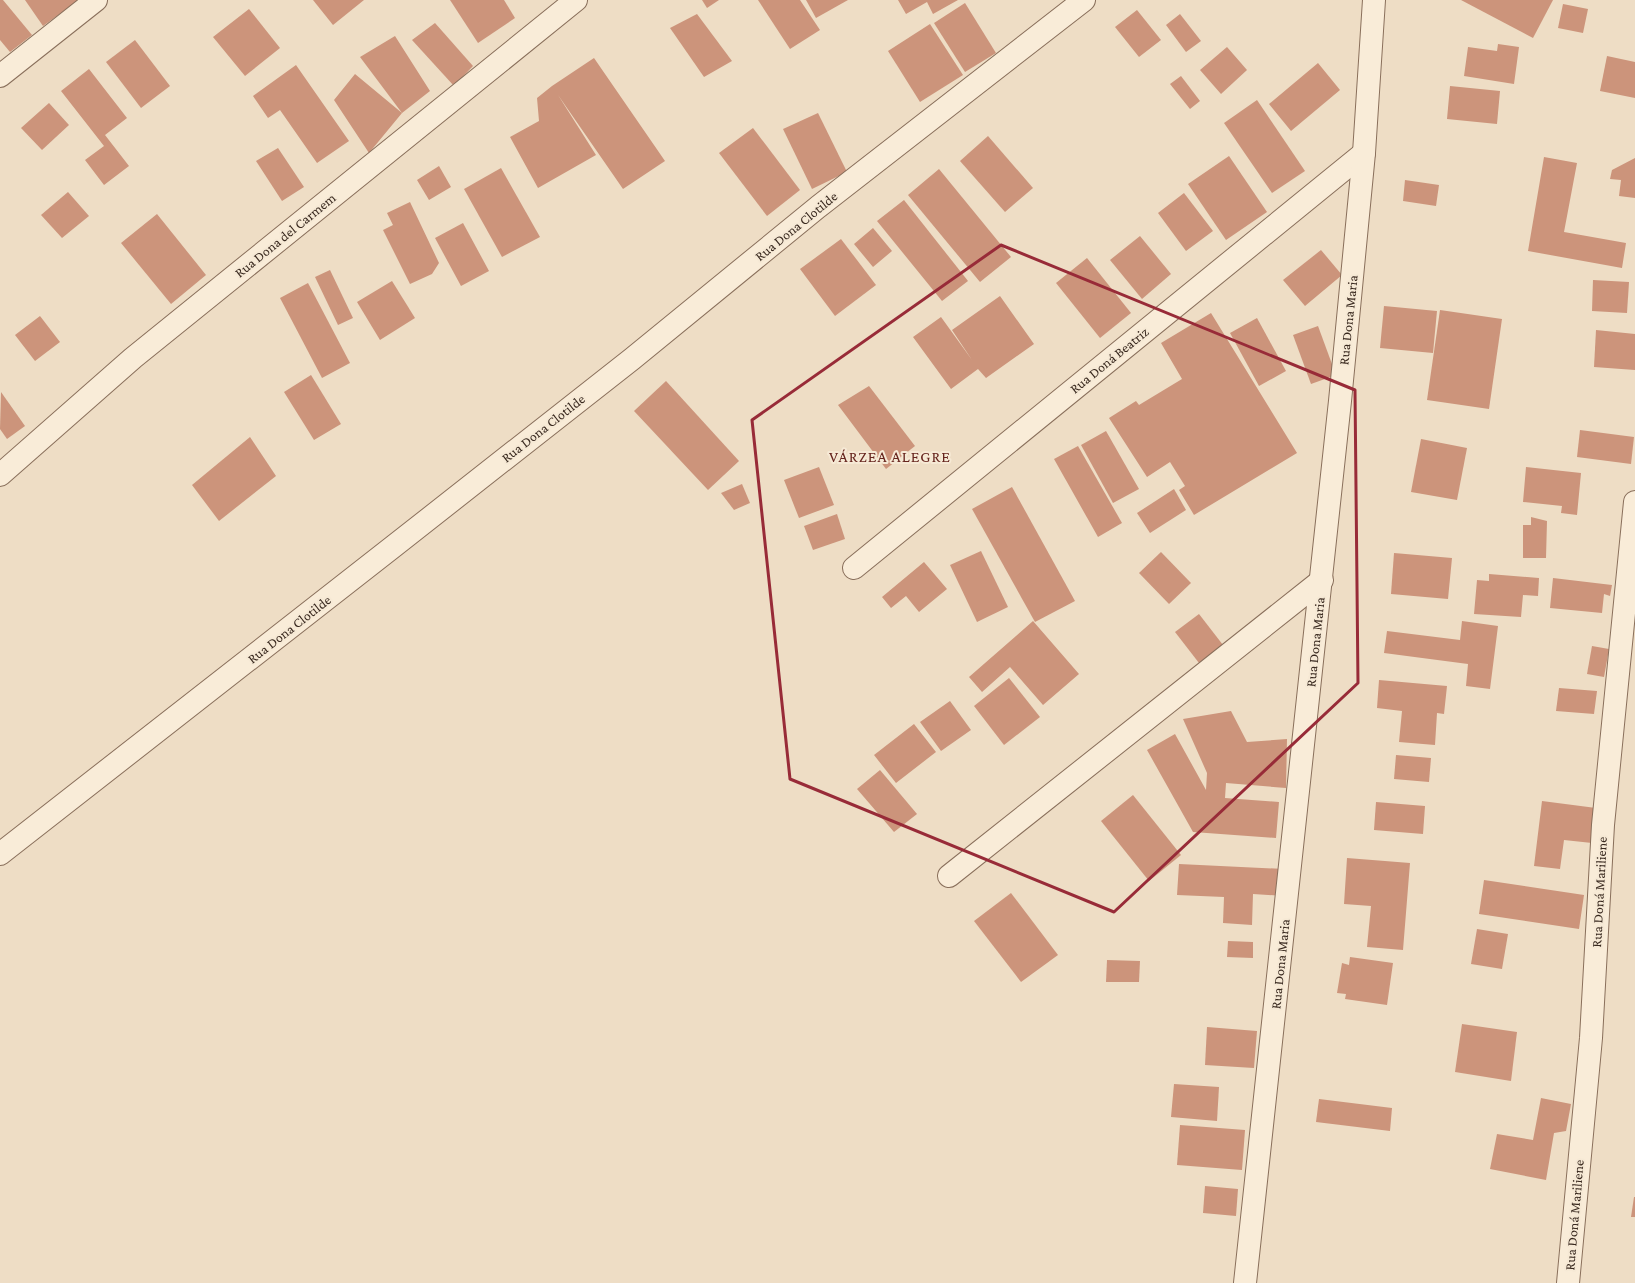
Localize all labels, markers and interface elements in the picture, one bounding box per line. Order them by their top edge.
street label: Rua Dona Clotilde [752,188,840,264]
street label: Rua Dona del Carmem [231,189,339,281]
street label: Rua Dona Maria [1335,274,1361,366]
street label: Rua Doná Beatriz [1066,323,1152,397]
street label: Rua Dona Clotilde [498,390,588,466]
district label: VÁRZEA ALEGRE [829,448,951,465]
street label: Rua Dona Clotilde [244,591,334,667]
street label: Rua Dona Maria [1302,596,1328,688]
street label: Rua Doná Mariliene [1588,836,1610,948]
street label: Rua Dona Maria [1267,918,1293,1010]
street label: Rua Doná Mariliene [1561,1159,1587,1271]

